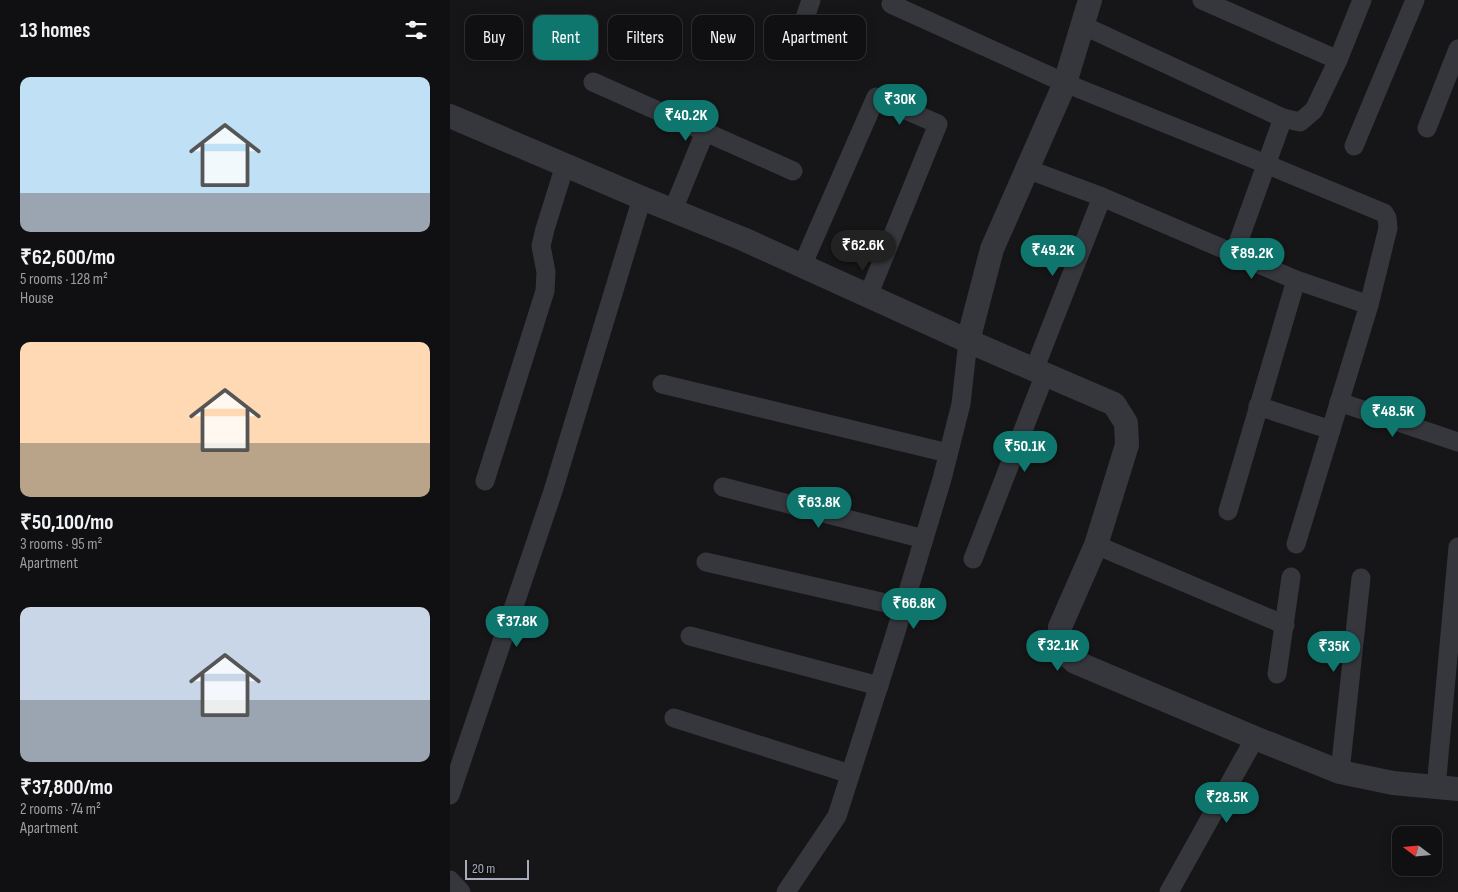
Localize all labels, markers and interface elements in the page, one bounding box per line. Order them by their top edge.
chip: Buy [465,15,523,60]
chip: Rent [533,15,598,60]
chip: Filters [608,15,682,60]
chip: New [692,15,754,60]
chip: Apartment [764,15,866,60]
icon: filters [402,16,430,44]
text: 13 homes [20,18,90,43]
pin: ₹30K [870,84,930,126]
text: ₹30K [884,90,916,109]
pin: ₹40.2K [645,100,727,142]
text: ₹40.2K [665,106,707,125]
icon: home [180,110,270,200]
pin: ₹62.6K [822,230,904,272]
pin: ₹49.2K [1012,234,1094,277]
text: ₹62.6K [842,236,884,255]
pin: ₹89.2K [1211,238,1293,280]
text: ₹49.2K [1032,241,1074,260]
text: ₹89.2K [1231,244,1273,263]
text: ₹62,600/mo [20,245,115,270]
text: 5 rooms · 128 m² [20,270,108,289]
text: House [20,289,54,308]
icon: home [180,375,270,465]
pin: ₹48.5K [1352,396,1434,438]
text: ₹48.5K [1372,402,1414,421]
pin: ₹50.1K [984,430,1066,473]
text: ₹50.1K [1004,437,1046,456]
pin: ₹63.8K [778,486,860,529]
text: ₹63.8K [798,493,840,512]
text: ₹50,100/mo [20,510,113,535]
text: 3 rooms · 95 m² [20,535,102,554]
text: Apartment [20,554,78,573]
pin: ₹66.8K [873,588,955,630]
text: ₹66.8K [892,594,936,613]
pin: ₹37.8K [476,606,558,648]
text: ₹37.8K [497,612,537,631]
pin: ₹32.1K [1017,630,1099,672]
pin: ₹35K [1304,630,1364,673]
text: ₹32.1K [1037,636,1079,655]
text: ₹35K [1318,637,1350,656]
icon: home [180,640,270,730]
text: ₹37,800/mo [20,775,113,800]
pin: ₹28.5K [1186,782,1268,824]
text: ₹28.5K [1206,788,1248,807]
text: 2 rooms · 74 m² [20,800,101,819]
text: Apartment [20,819,78,838]
north arrow [1392,826,1442,876]
map controls [1392,826,1442,876]
scale bar [465,857,529,880]
text: 20 m [472,860,495,877]

